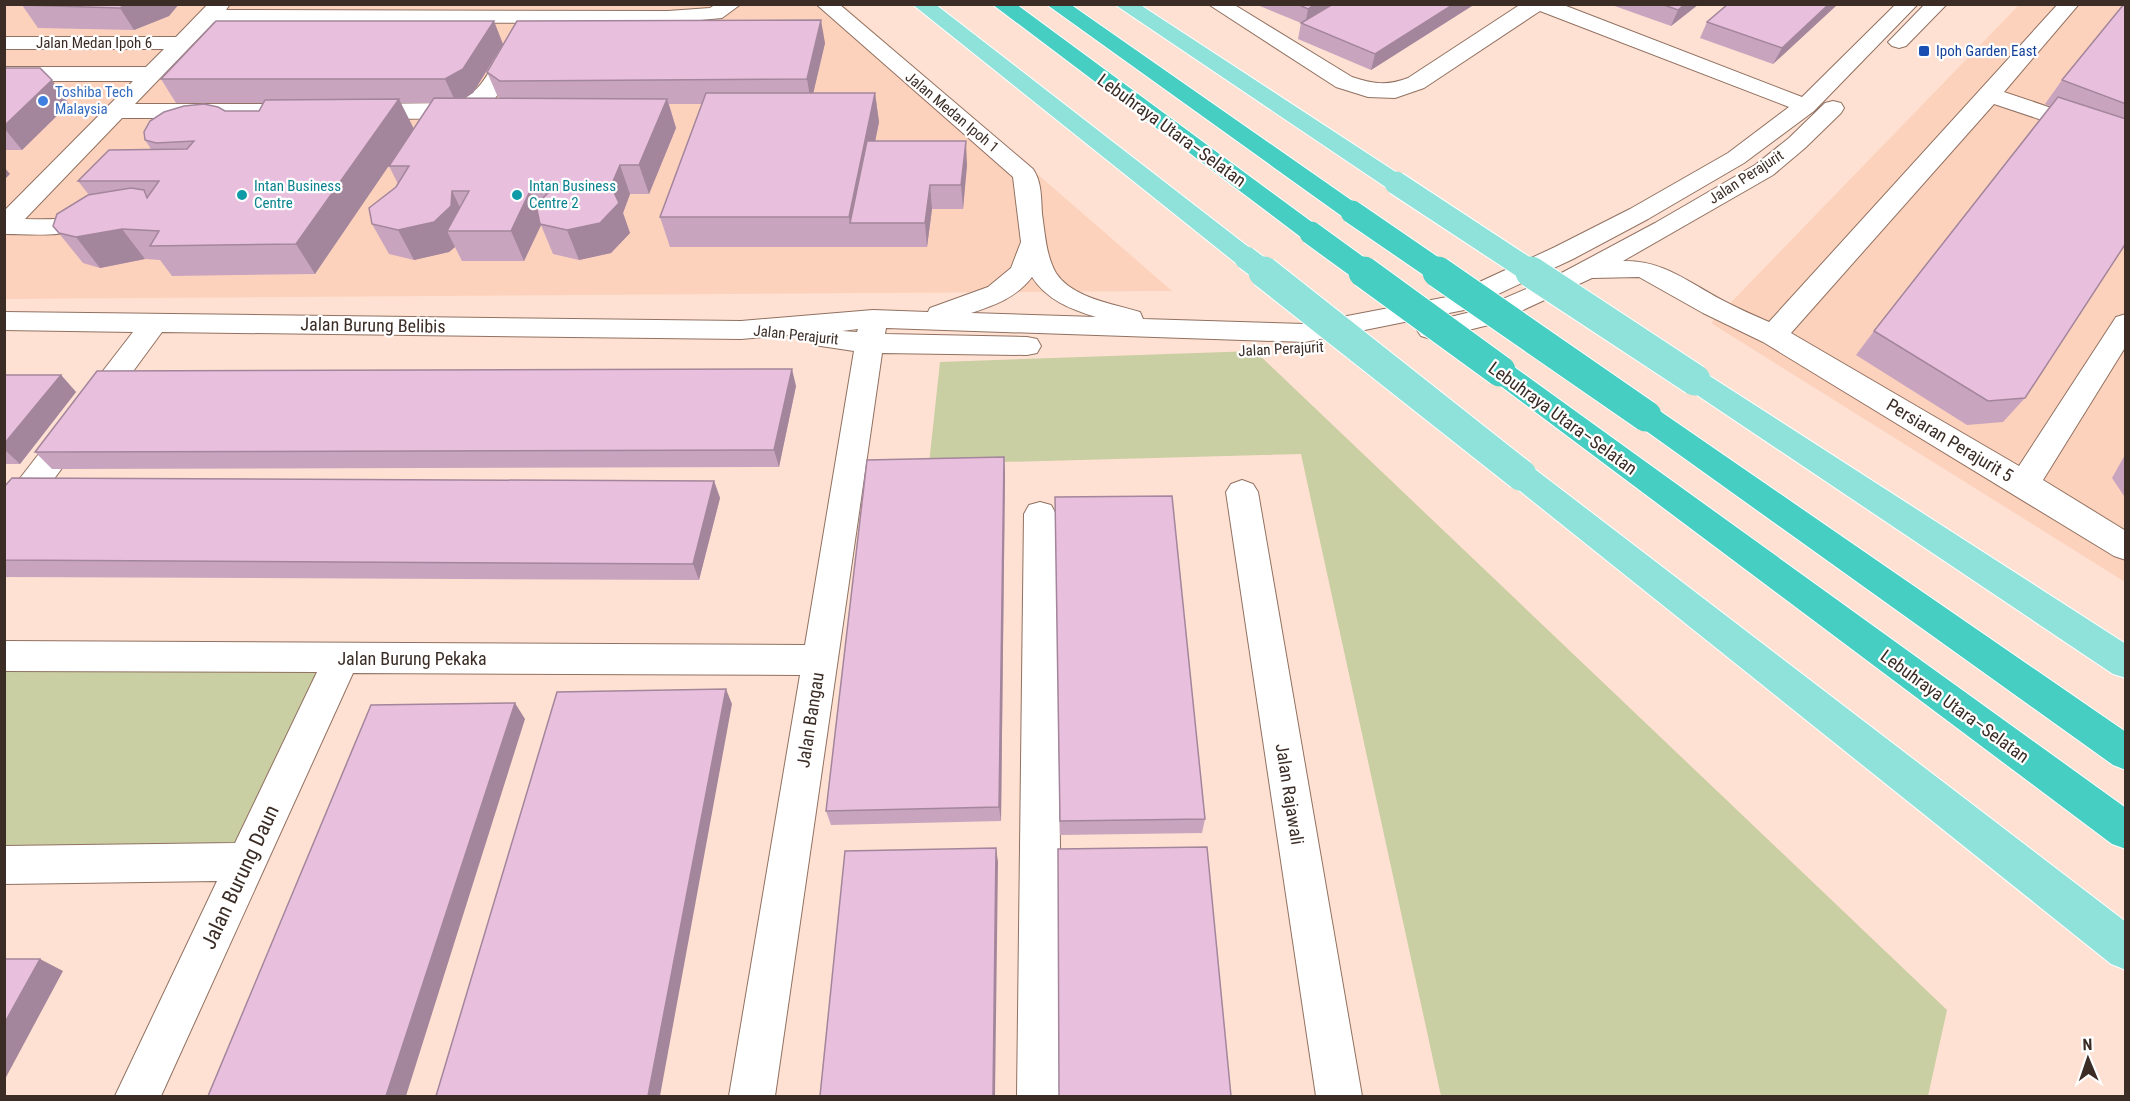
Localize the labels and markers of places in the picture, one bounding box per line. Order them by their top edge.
place label: Ipoh Garden East [1936,42,2037,60]
marker: Ipoh Garden East [1917,44,1931,58]
place label: Toshiba Tech Malaysia [55,83,133,118]
marker: Toshiba Tech Malaysia [36,94,50,108]
place label: Intan Business Centre [254,177,341,212]
place label: Intan Business Centre 2 [529,177,616,212]
marker: Intan Business Centre [235,188,249,202]
marker: Intan Business Centre 2 [510,188,524,202]

